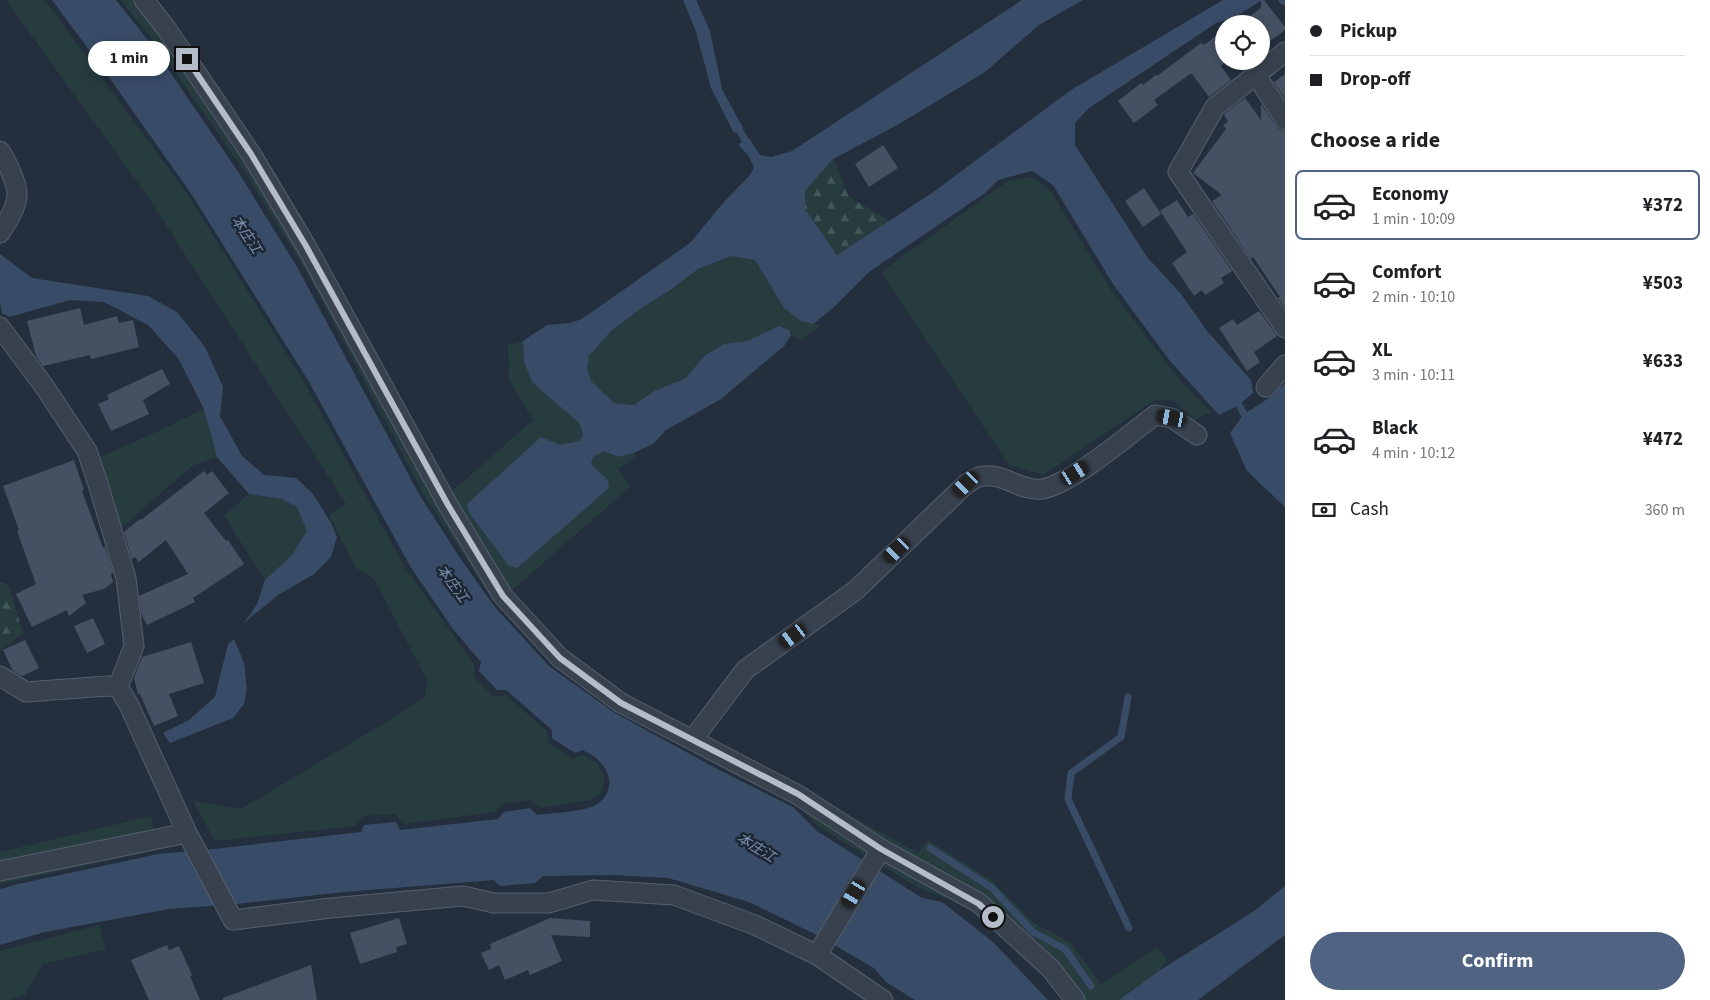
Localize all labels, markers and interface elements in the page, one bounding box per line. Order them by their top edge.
map controls [1215,15,1270,70]
button: locate [1215,15,1270,70]
text: Pickup [1340,18,1397,45]
callout: 1 min [87,42,170,76]
text: 1 min [110,47,148,69]
route end [176,48,198,70]
text: Drop-off [1340,66,1410,93]
text: Choose a ride [1310,124,1440,156]
text: Economy [1372,181,1449,208]
icon: car [1312,183,1357,228]
text: ¥372 [1643,192,1683,219]
text: 1 min · 10:09 [1372,208,1455,230]
water label: 本庄江 [226,212,267,260]
text: Comfort [1372,259,1442,286]
icon: car [1312,261,1357,306]
text: ¥503 [1643,270,1683,297]
text: 2 min · 10:10 [1372,286,1455,308]
text: XL [1372,337,1393,364]
icon: car [1312,339,1357,384]
text: ¥633 [1643,348,1683,375]
text: 3 min · 10:11 [1372,364,1455,386]
car [1155,408,1188,428]
text: Black [1372,415,1418,442]
icon: car [1312,417,1357,462]
text: ¥472 [1643,426,1683,453]
text: 4 min · 10:12 [1372,442,1455,464]
car [1058,459,1091,487]
car [949,468,982,500]
icon: cash [1310,496,1338,524]
text: Cash [1350,496,1389,523]
text: 360 m [1645,499,1685,521]
car [880,534,913,566]
water label: 本庄江 [432,561,474,608]
car [776,621,809,651]
water label: 本庄江 [733,828,781,869]
car [839,877,868,911]
route start [982,906,1004,928]
button: Confirm [1310,932,1685,990]

